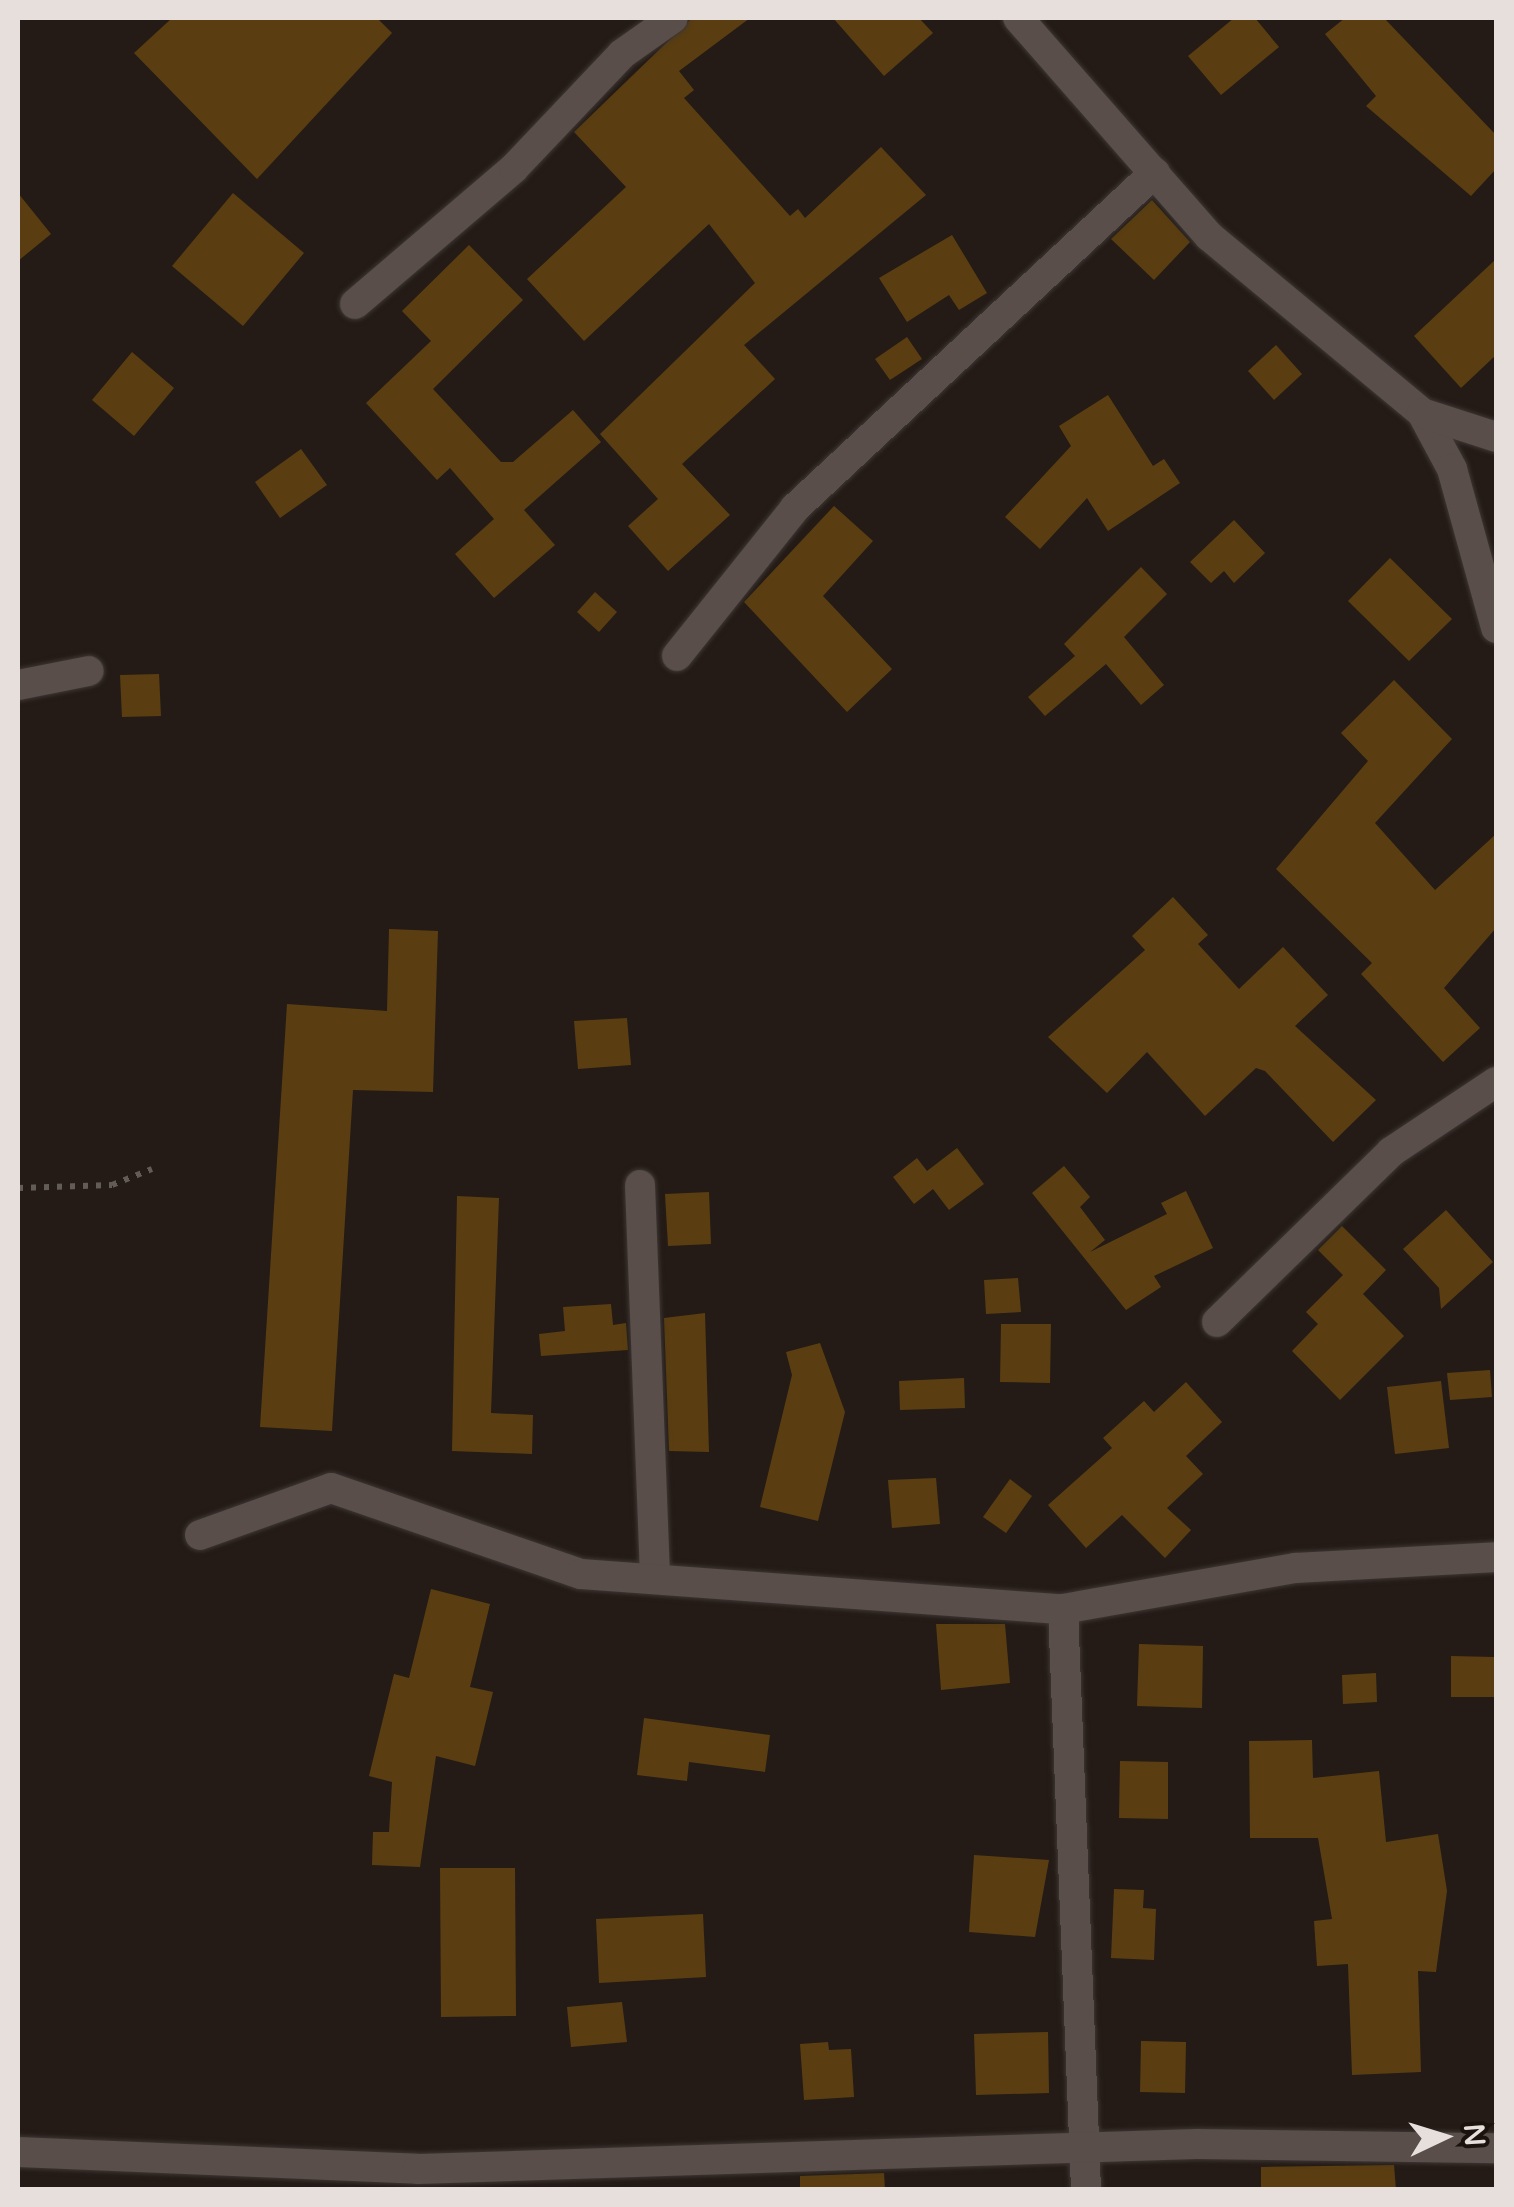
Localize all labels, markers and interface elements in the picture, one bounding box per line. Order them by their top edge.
north arrow [1394,2087,1494,2187]
text: N [1456,2122,1492,2147]

